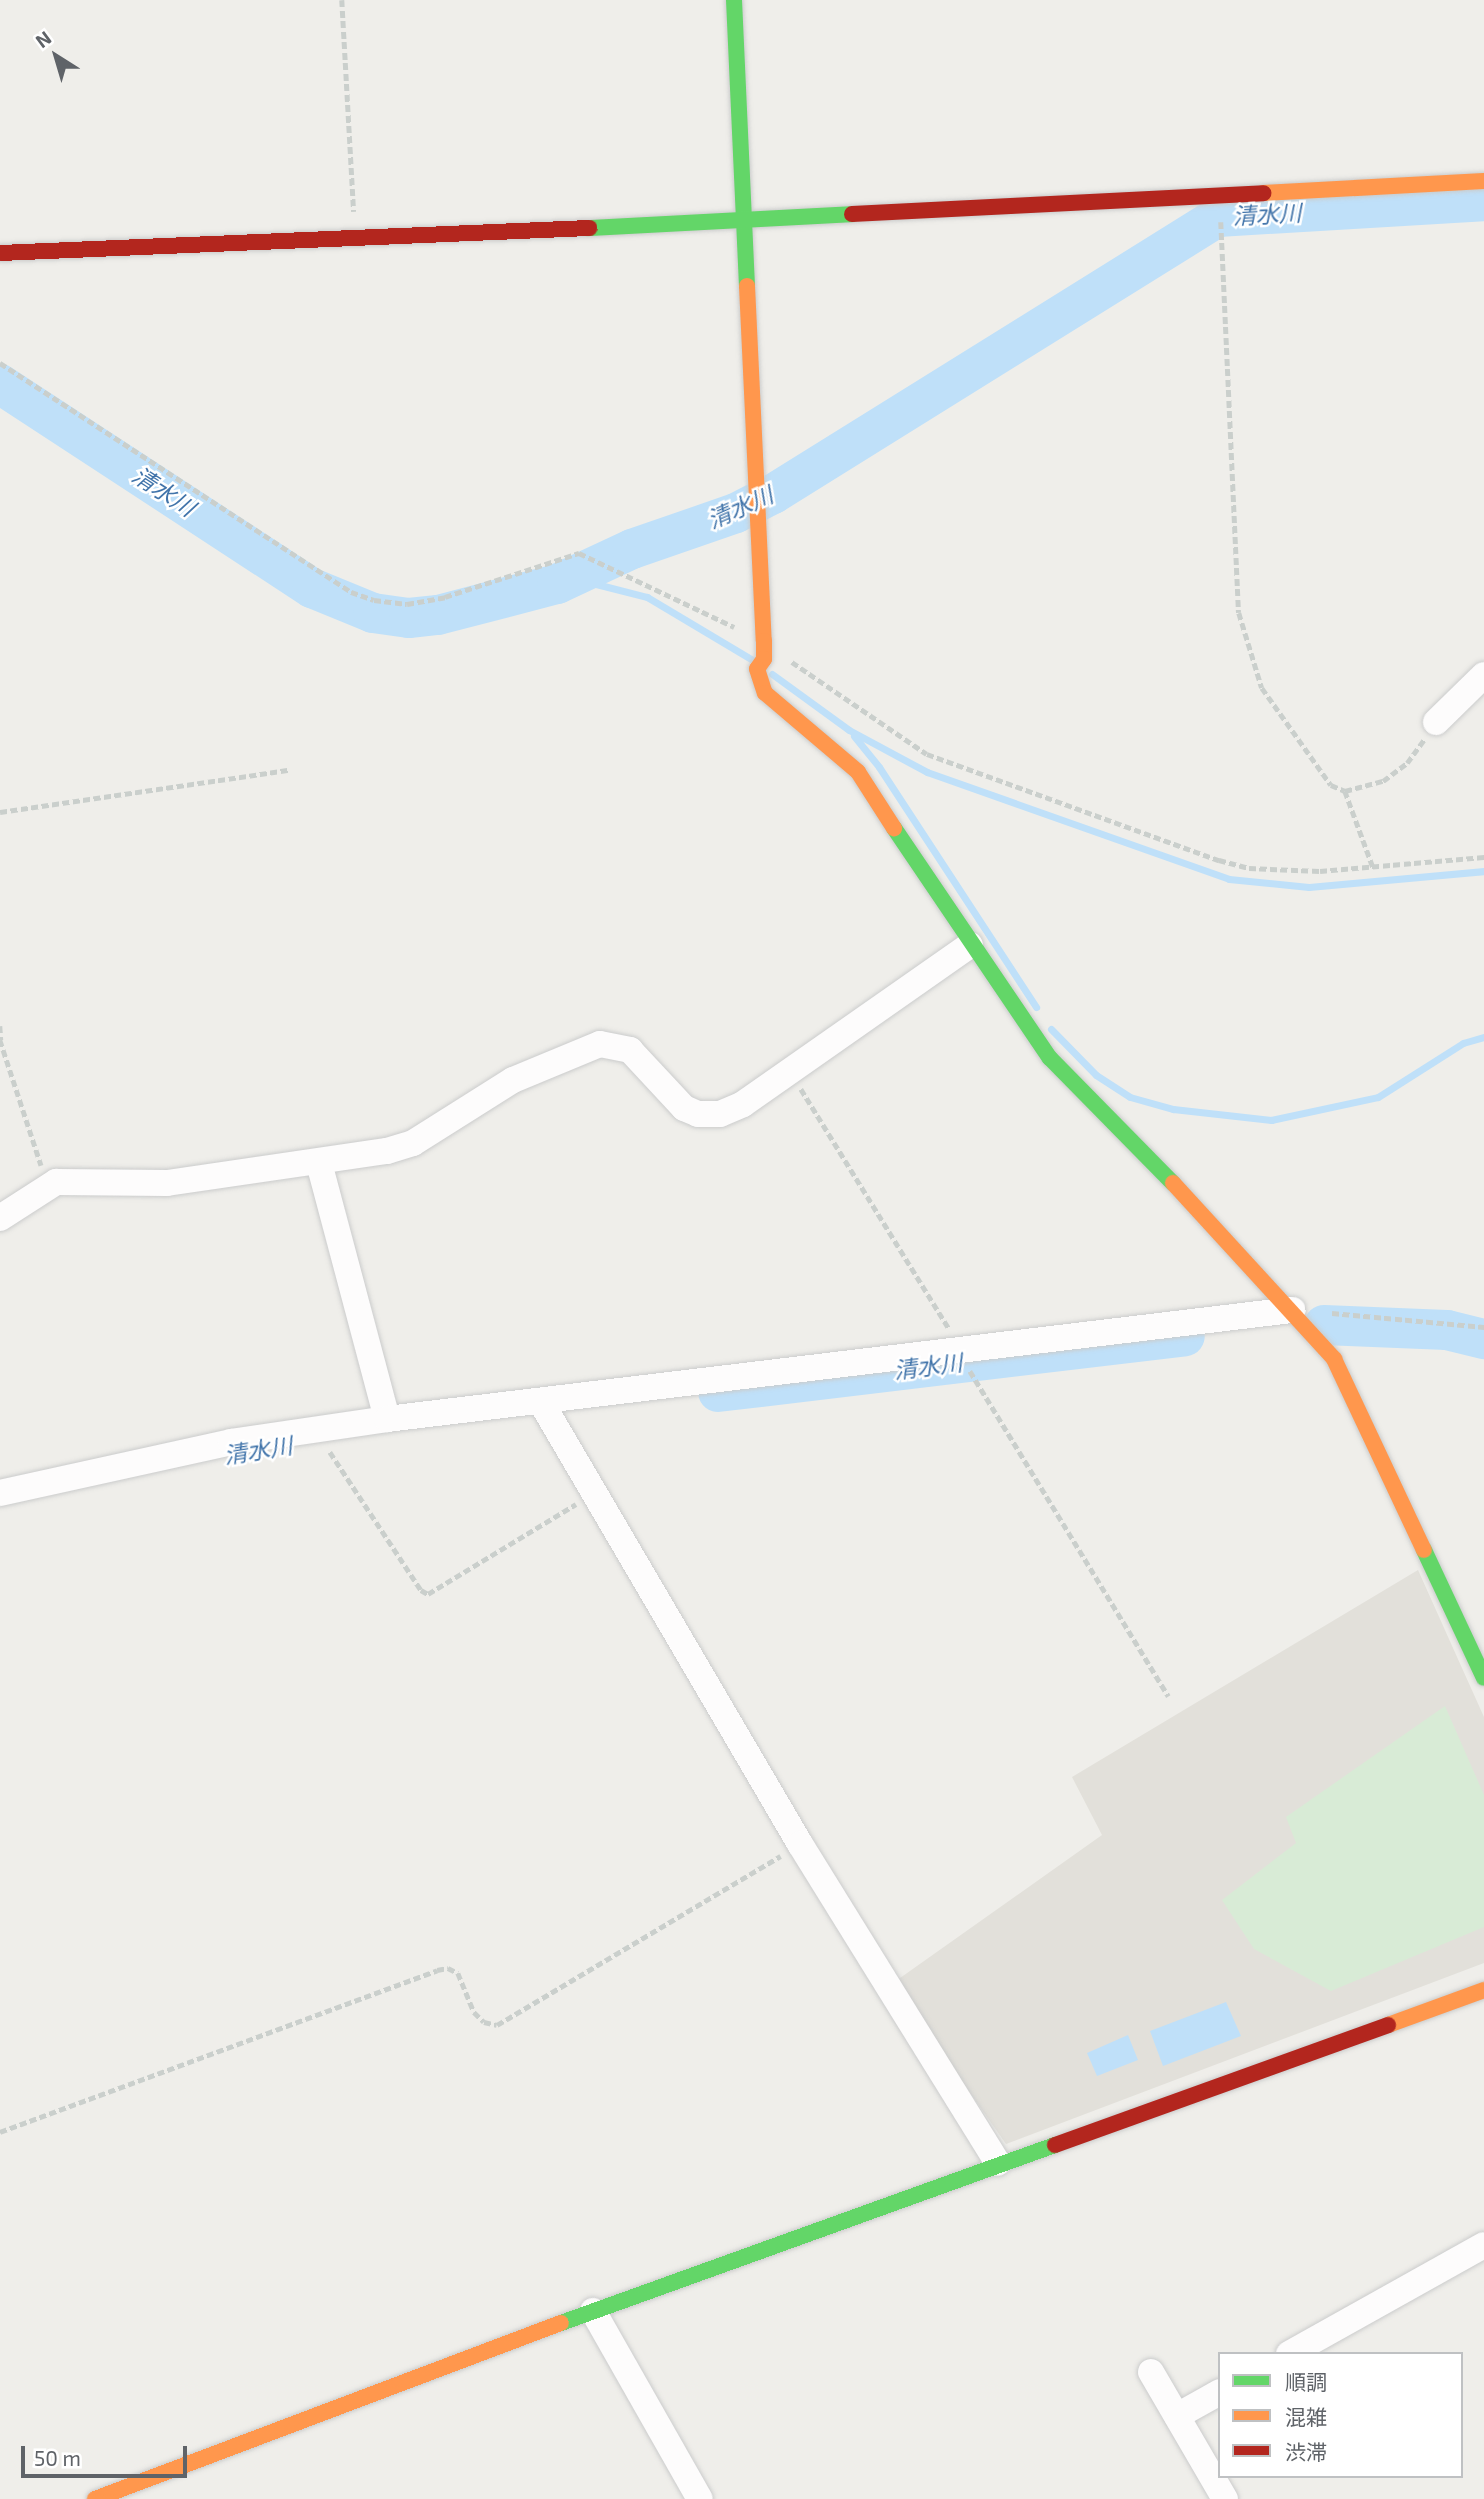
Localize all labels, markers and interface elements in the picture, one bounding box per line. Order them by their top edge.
north arrow [21,21,91,91]
text: N [31,26,55,52]
water label: 清水川 [1232,198,1302,230]
water label: 清水川 [128,461,200,521]
water label: 清水川 [703,480,777,534]
water label: 清水川 [892,1348,964,1384]
water label: 清水川 [222,1431,294,1469]
legend [1218,2352,1463,2478]
text: 順調 [1285,2369,1327,2394]
text: 混雑 [1285,2404,1327,2429]
scale bar [24,2432,191,2476]
text: 渋滞 [1285,2439,1327,2464]
text: 50 m [34,2445,81,2470]

